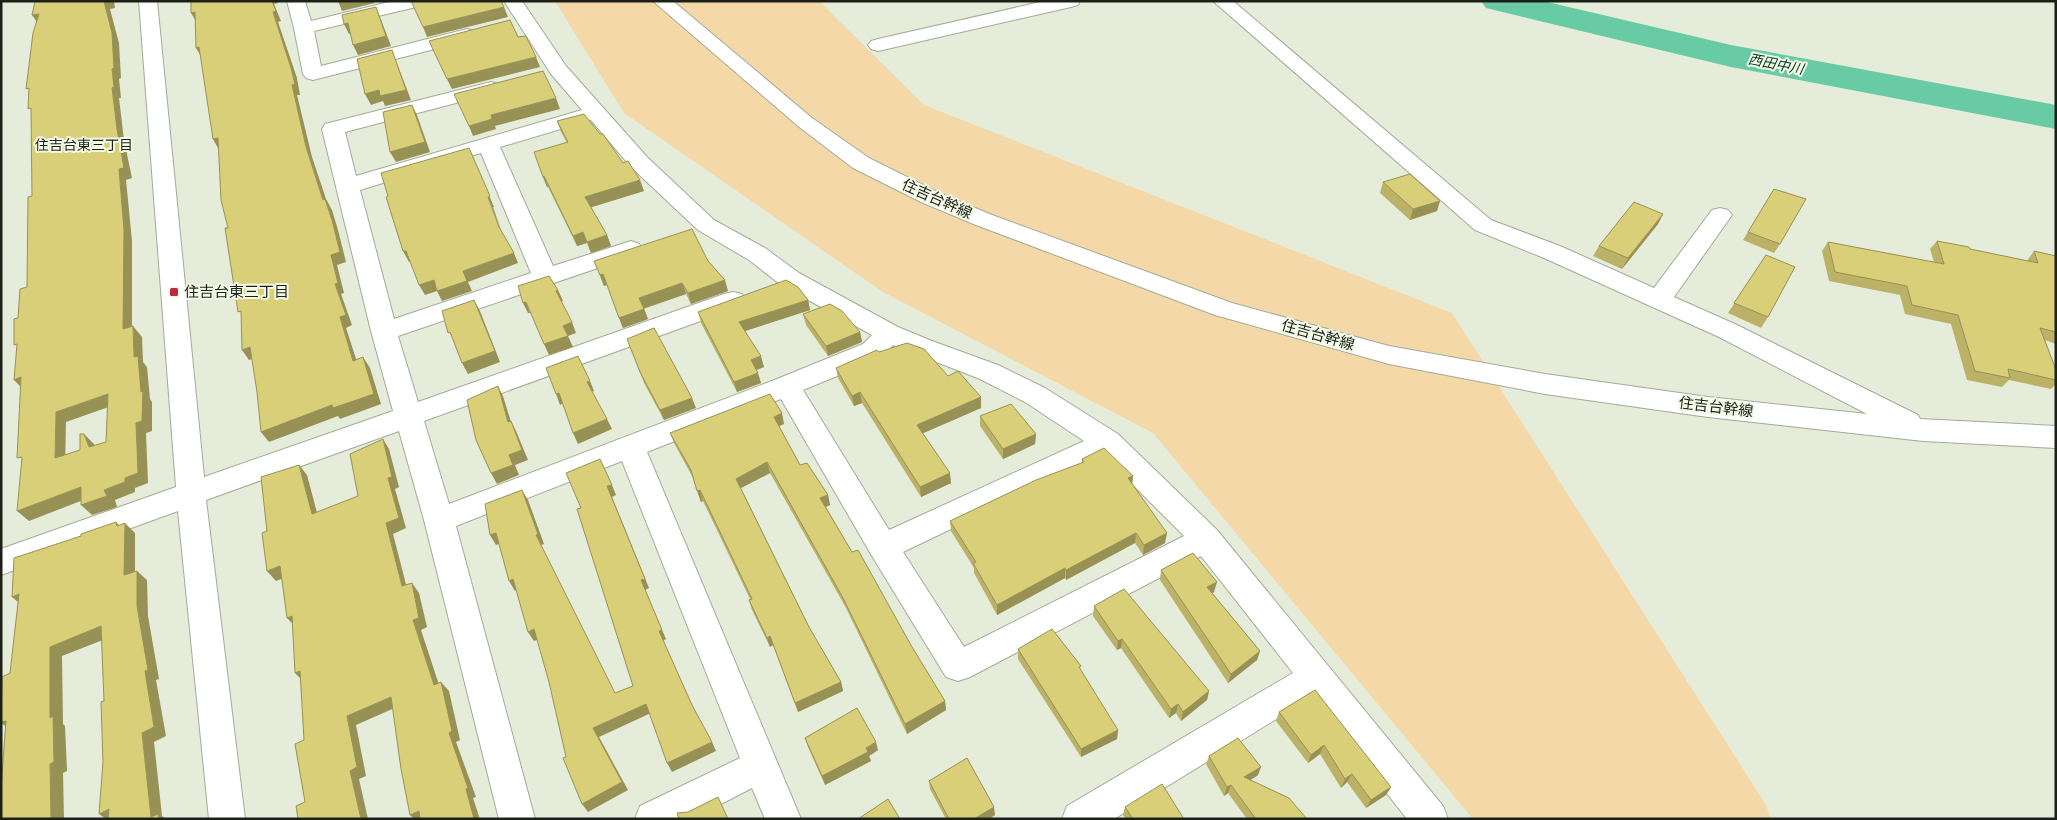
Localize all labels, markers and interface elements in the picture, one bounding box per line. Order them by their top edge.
water label: 西田中川 [1747,50,1807,79]
district label: 住吉台東三丁目 [35,136,133,154]
street label: 住吉台幹線 [899,175,975,222]
place label: 住吉台東三丁目 [184,282,289,301]
marker: 住吉台東三丁目 [168,286,180,298]
street label: 住吉台幹線 [1279,315,1357,354]
street label: 住吉台幹線 [1678,393,1754,421]

